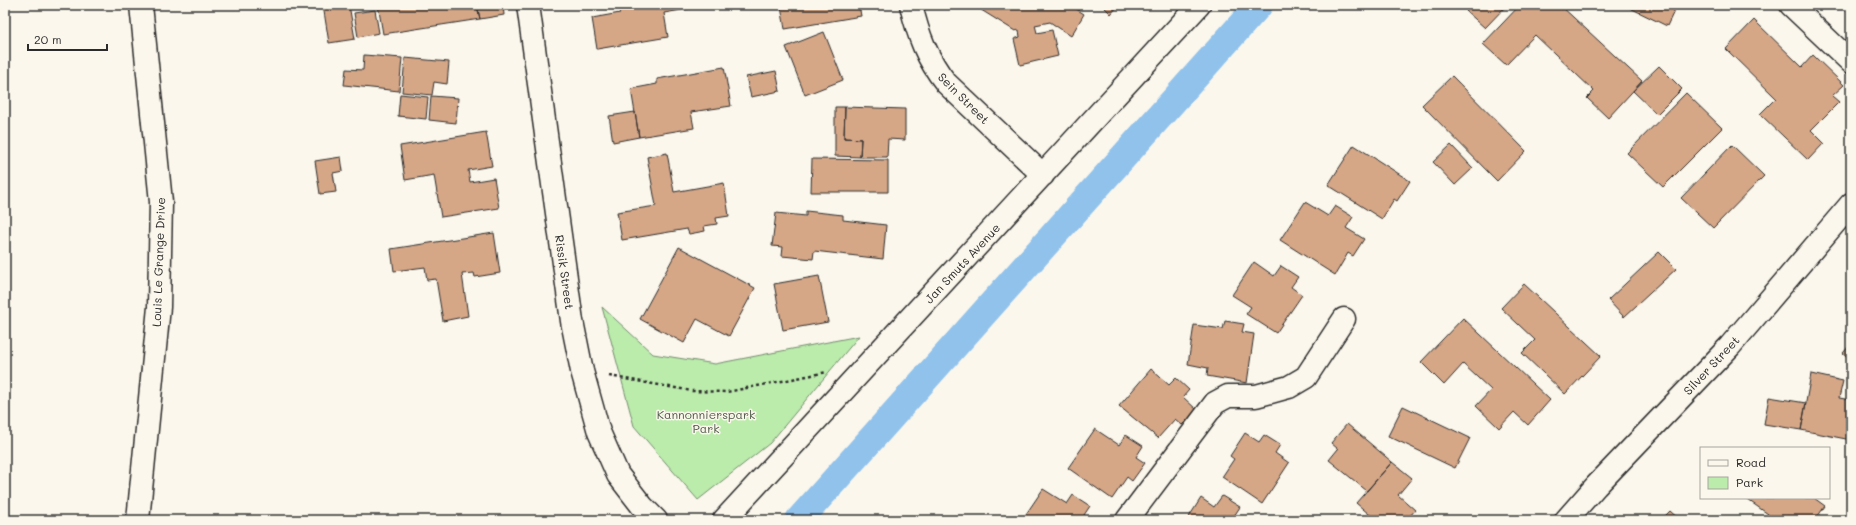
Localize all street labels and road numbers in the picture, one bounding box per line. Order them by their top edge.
street label: Sein Street [935,69,993,127]
street label: Louis Le Grange Drive [148,197,168,327]
street label: Jan Smuts Avenue [921,220,1003,306]
street label: Rissik Street [552,234,578,310]
street label: Silver Street [1679,332,1743,398]

